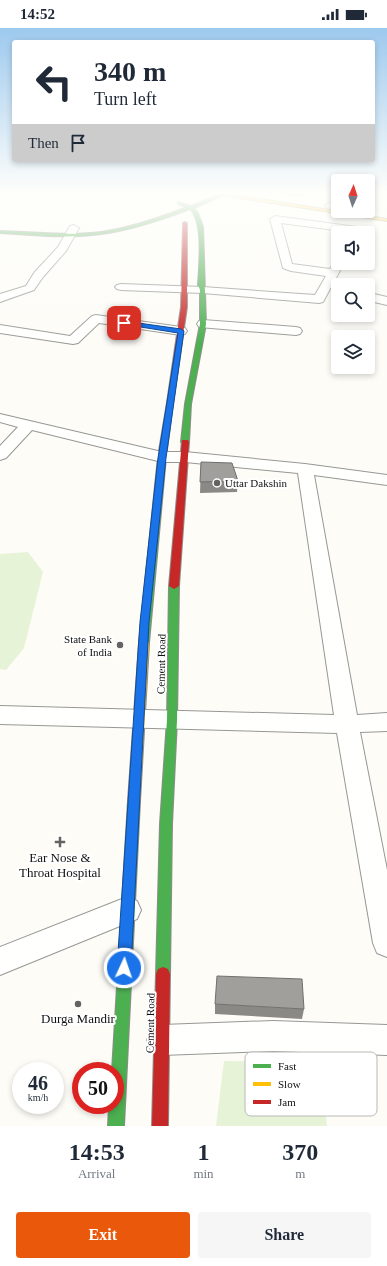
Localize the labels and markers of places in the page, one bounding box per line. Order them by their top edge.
pin [107,306,141,340]
place label: Uttar Dakshin [225,477,288,489]
marker: Uttar Dakshin [212,478,222,488]
place label: State Bank of India [64,633,112,658]
marker: State Bank of India [115,640,125,650]
marker: Ear Nose & Throat Hospital [54,836,66,848]
place label: Ear Nose & Throat Hospital [19,850,101,880]
marker: Durga Mandir [73,999,83,1009]
place label: Durga Mandir [41,1011,116,1026]

